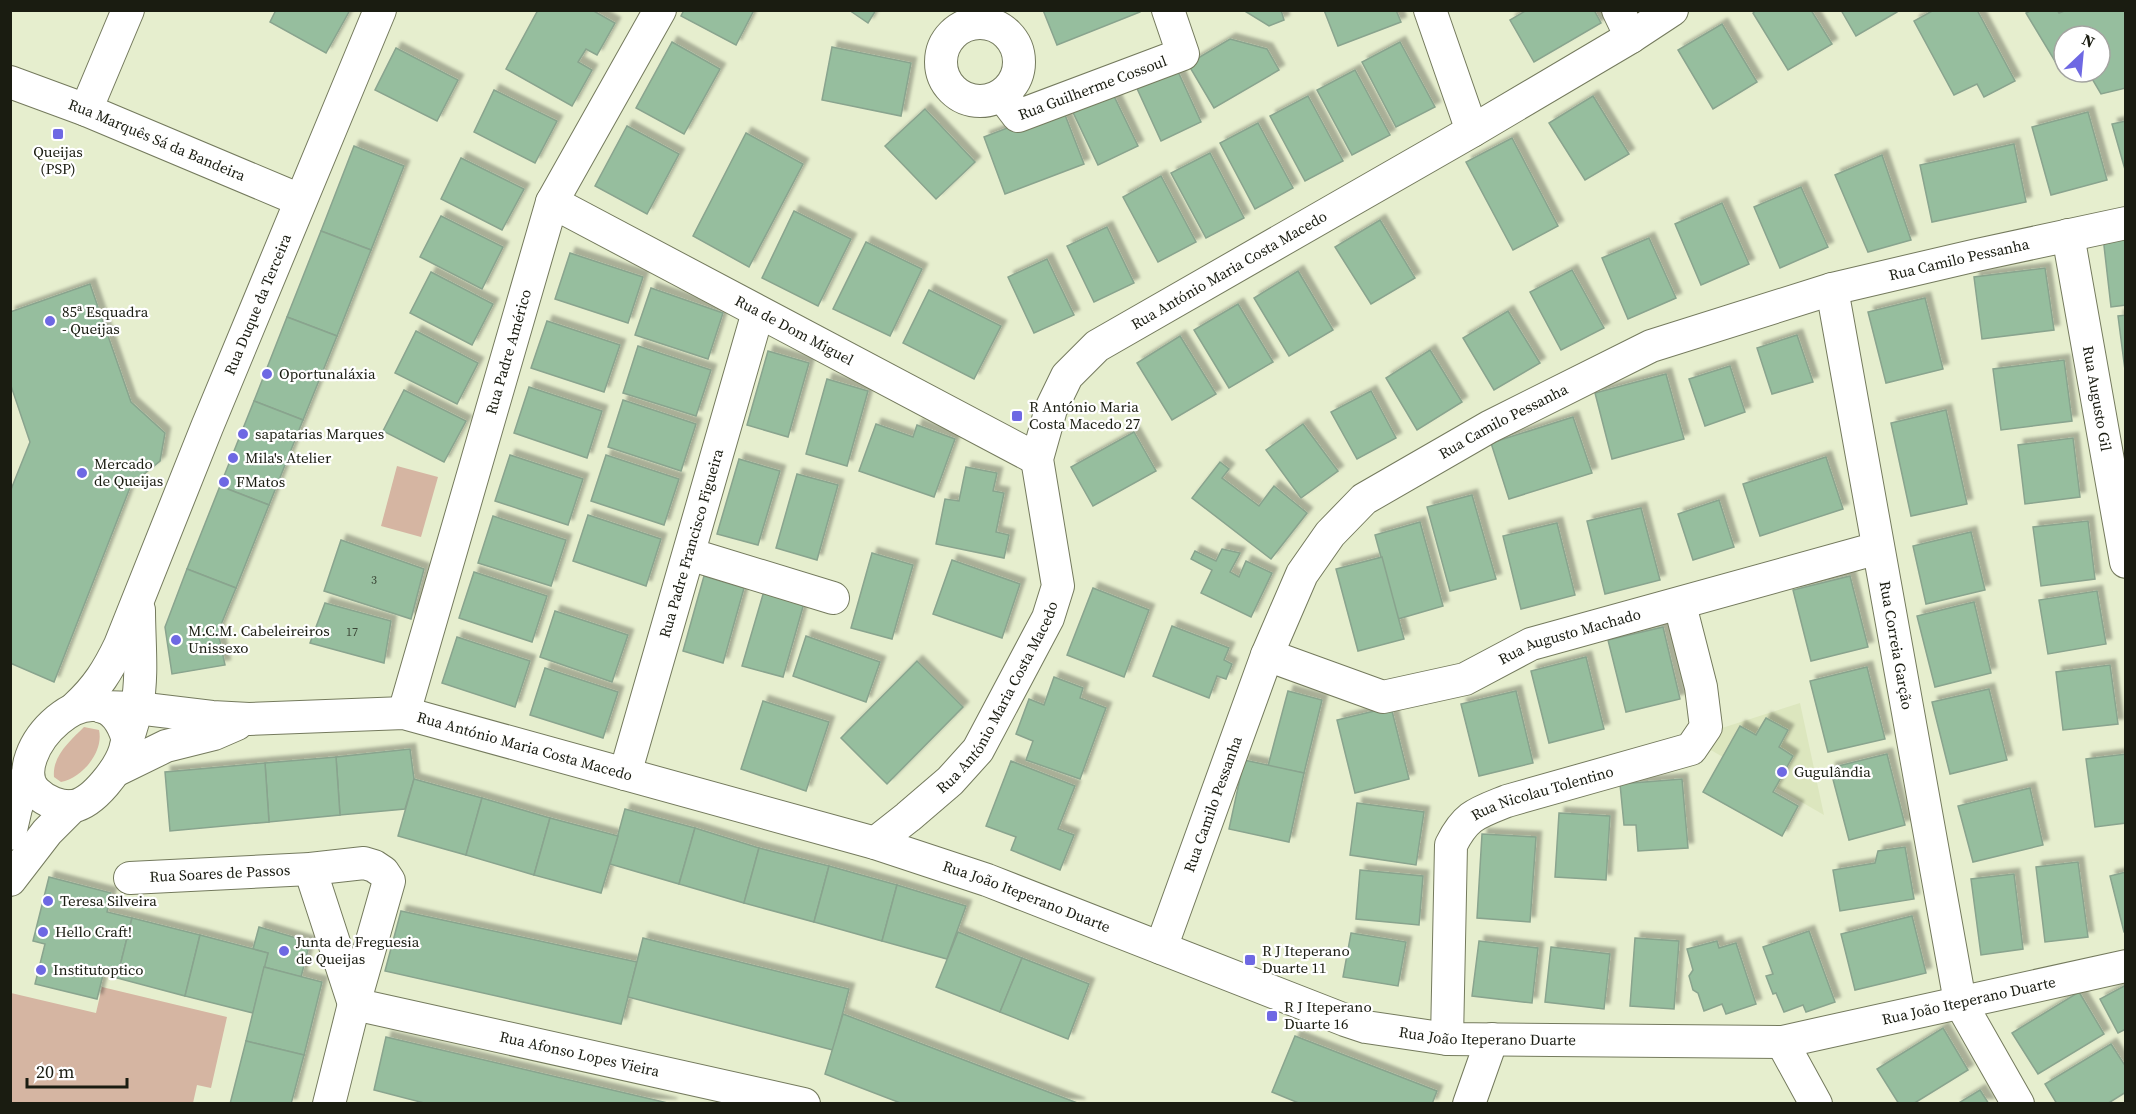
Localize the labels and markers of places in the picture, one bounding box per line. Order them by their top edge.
marker: Queijas (PSP) [51,127,65,141]
place label: Queijas (PSP) [33,141,83,179]
place label: 85ª Esquadra - Queijas [62,301,149,339]
marker: 85ª Esquadra - Queijas [43,314,57,328]
place label: Oportunaláxia [279,363,376,384]
marker: Oportunaláxia [260,367,274,381]
place label: R António Maria Costa Macedo 27 [1029,396,1140,434]
marker: R António Maria Costa Macedo 27 [1010,409,1024,423]
place label: sapatarias Marques [255,423,384,444]
marker: sapatarias Marques [236,427,250,441]
place label: Mila's Atelier [245,447,332,468]
marker: Mila's Atelier [226,451,240,465]
place label: Mercado de Queijas [94,453,163,491]
marker: Mercado de Queijas [75,466,89,480]
place label: FMatos [236,471,285,492]
marker: FMatos [217,475,231,489]
place label: M.C.M. Cabeleireiros Unissexo [188,620,330,658]
marker: M.C.M. Cabeleireiros Unissexo [169,633,183,647]
place label: Gugulândia [1794,761,1871,782]
marker: Gugulândia [1775,765,1789,779]
place label: Teresa Silveira [60,890,157,911]
marker: Teresa Silveira [41,894,55,908]
place label: Hello Craft! [55,921,132,942]
marker: Hello Craft! [36,925,50,939]
place label: Junta de Freguesia de Queijas [295,931,420,969]
place label: R J Iteperano Duarte 11 [1262,940,1350,978]
marker: Junta de Freguesia de Queijas [277,944,291,958]
marker: R J Iteperano Duarte 11 [1243,953,1257,967]
place label: Institutoptico [53,959,144,980]
marker: Institutoptico [34,963,48,977]
place label: R J Iteperano Duarte 16 [1284,996,1372,1034]
marker: R J Iteperano Duarte 16 [1265,1009,1279,1023]

